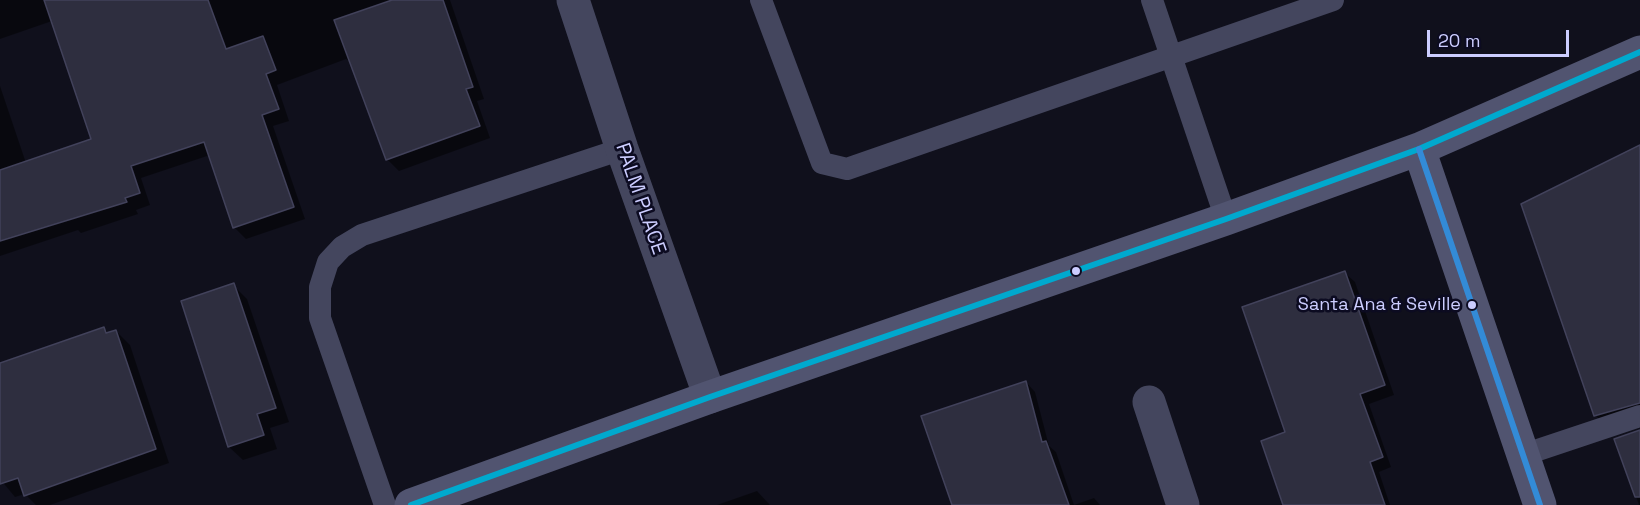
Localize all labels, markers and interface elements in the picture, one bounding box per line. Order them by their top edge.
scale bar [1430,18,1572,56]
text: 20 m [1438,29,1481,52]
street label: PALM PLACE [610,140,670,258]
unlabelled marker [1070,265,1082,277]
place label: Santa Ana & Seville [1298,294,1461,316]
marker: Santa Ana & Seville [1466,299,1478,311]

